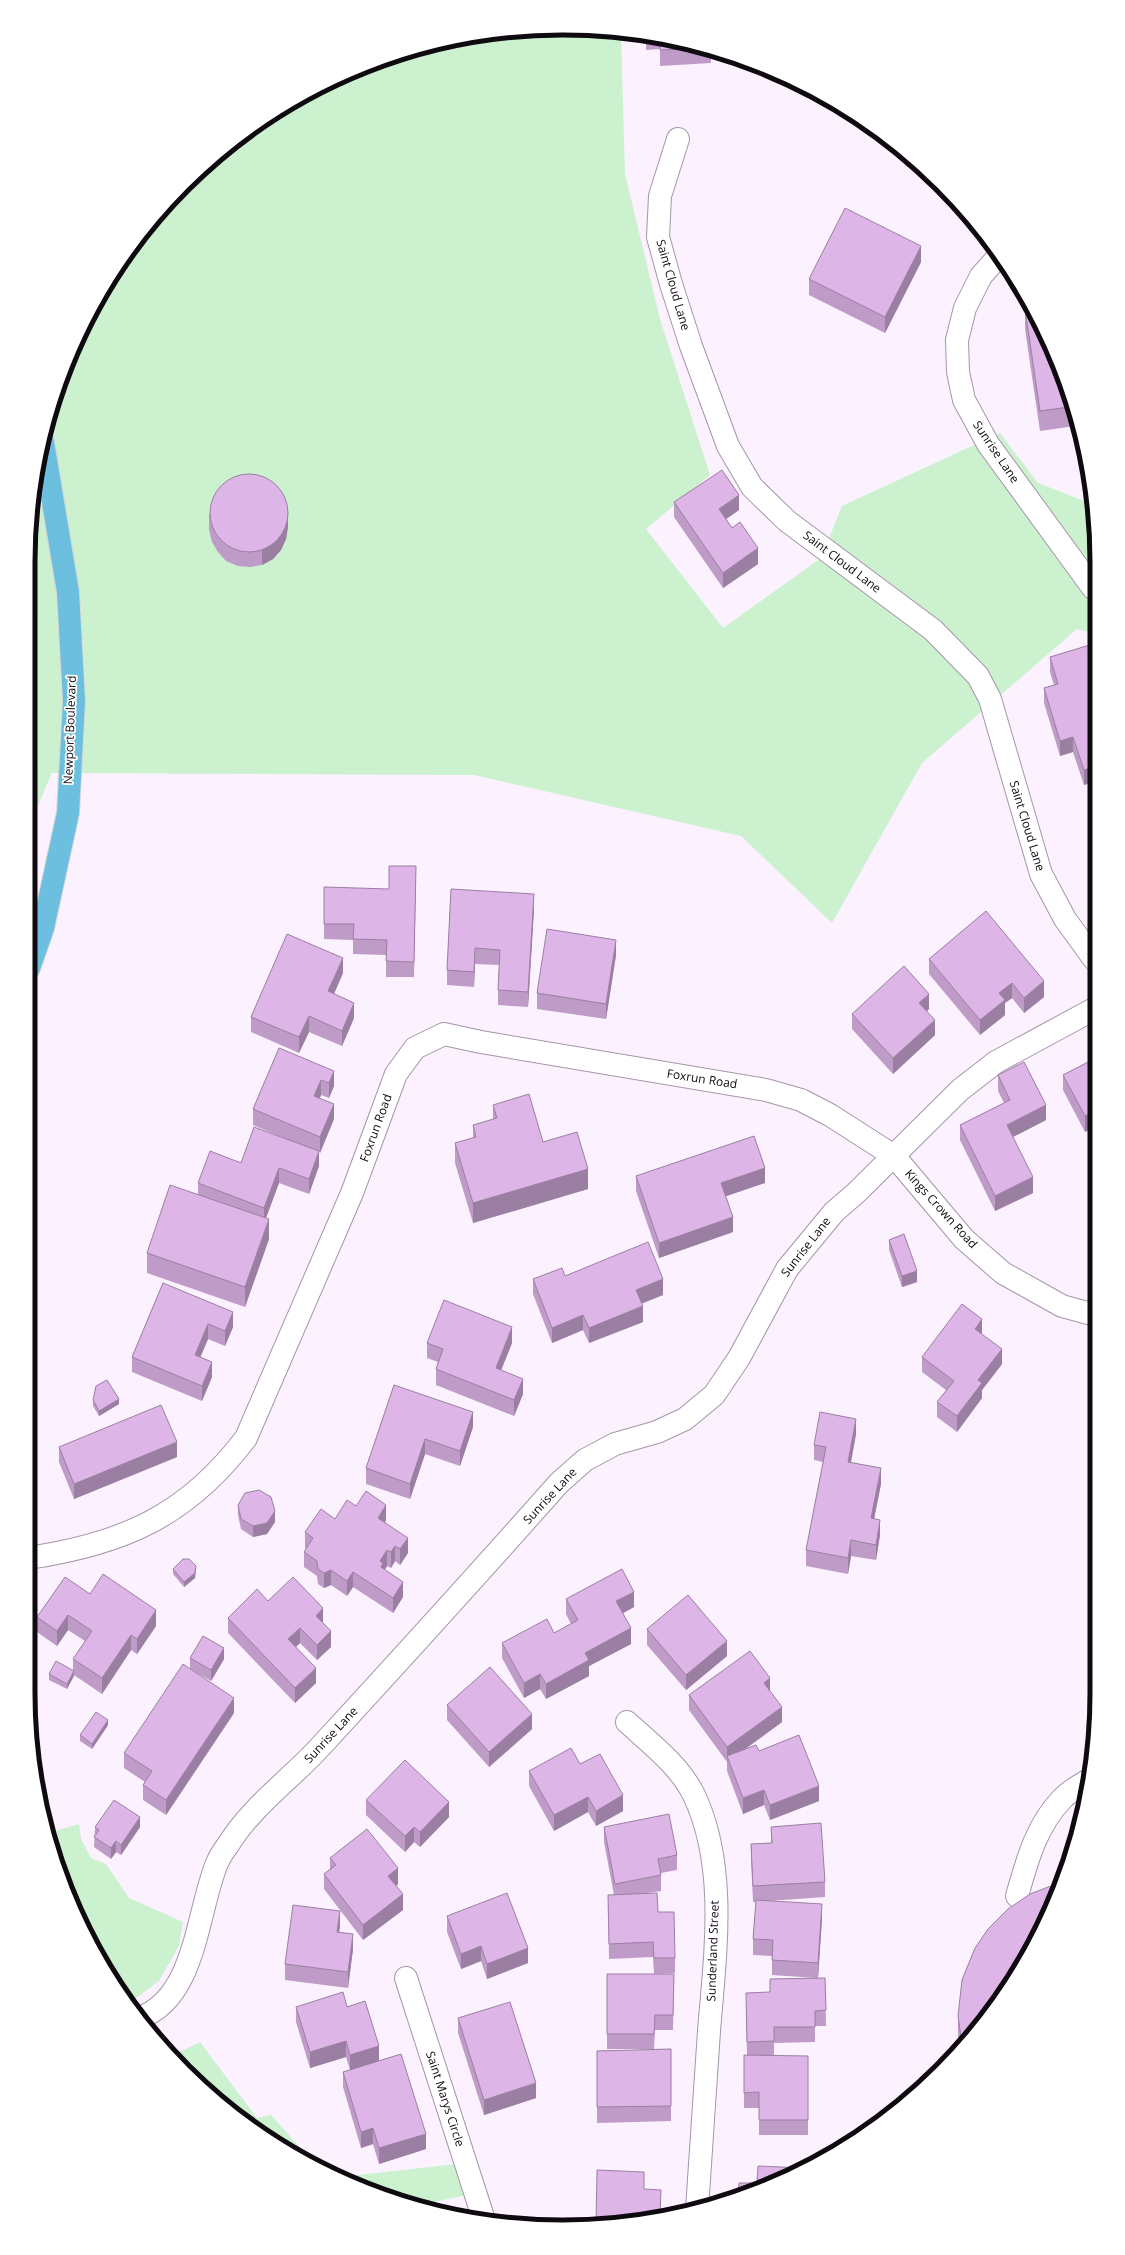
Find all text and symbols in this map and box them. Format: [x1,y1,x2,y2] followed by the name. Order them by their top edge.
[652,237,695,332] street label: Saint Cloud Lane
[969,417,1024,486] street label: Sunrise Lane
[800,527,885,597] street label: Saint Cloud Lane
[59,675,80,785] street label: Newport Boulevard
[1006,779,1049,873] street label: Saint Cloud Lane
[666,1065,739,1092] street label: Foxrun Road
[355,1092,396,1164] street label: Foxrun Road
[901,1165,982,1252] street label: Kings Crown Road
[777,1213,835,1280] street label: Sunrise Lane
[519,1463,581,1528] street label: Sunrise Lane
[300,1702,362,1767] street label: Sunrise Lane
[702,1900,723,2002] street label: Sunderland Street
[422,2049,469,2149] street label: Saint Marys Circle

